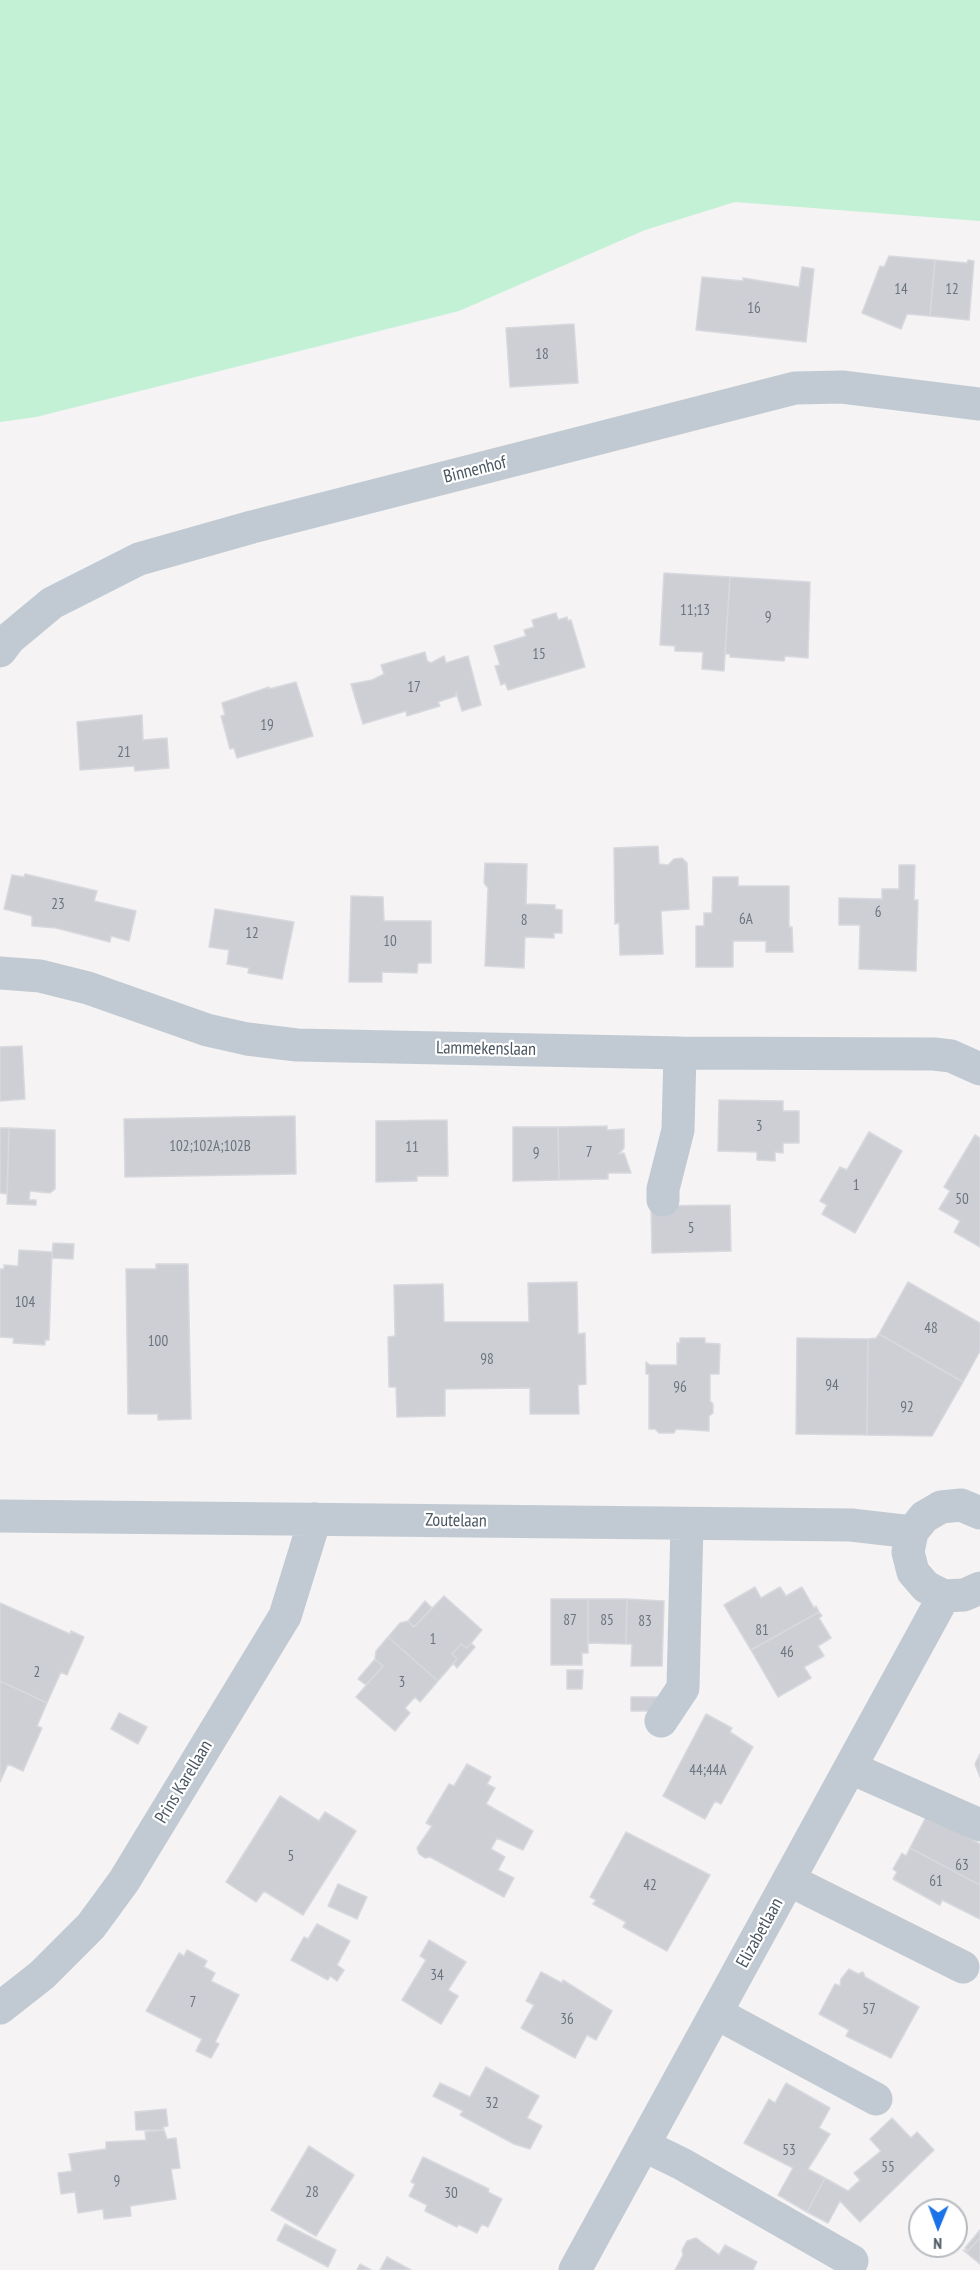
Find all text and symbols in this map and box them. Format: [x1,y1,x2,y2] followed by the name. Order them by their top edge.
[894,281,908,299] house number: 14
[945,281,959,299] house number: 12
[747,300,761,318] house number: 16
[535,346,549,364] house number: 18
[441,452,509,488] street label: Binnenhof
[680,602,710,620] house number: 11;13
[765,609,771,627] house number: 9
[532,646,546,664] house number: 15
[407,679,421,697] house number: 17
[260,717,274,735] house number: 19
[117,744,131,762] house number: 21
[51,896,65,914] house number: 23
[875,904,881,922] house number: 6
[739,911,753,929] house number: 6A
[521,912,527,930] house number: 8
[245,925,259,943] house number: 12
[383,933,397,951] house number: 10
[436,1037,536,1061] street label: Lammekenslaan
[756,1118,762,1136] house number: 3
[169,1138,251,1156] house number: 102;102A;102B
[405,1139,419,1157] house number: 11
[586,1144,592,1162] house number: 7
[533,1145,539,1163] house number: 9
[853,1177,859,1195] house number: 1
[955,1191,969,1209] house number: 50
[688,1220,694,1238] house number: 5
[15,1294,35,1312] house number: 104
[924,1320,938,1338] house number: 48
[148,1333,168,1351] house number: 100
[480,1351,494,1369] house number: 98
[825,1377,839,1395] house number: 94
[673,1379,687,1397] house number: 96
[900,1399,914,1417] house number: 92
[425,1510,487,1532] street label: Zoutelaan
[563,1612,577,1630] house number: 87
[600,1612,614,1630] house number: 85
[638,1613,652,1631] house number: 83
[755,1622,769,1640] house number: 81
[430,1631,436,1649] house number: 1
[780,1644,794,1662] house number: 46
[34,1664,40,1682] house number: 2
[399,1674,405,1692] house number: 3
[151,1737,217,1827] street label: Prins Karellaan
[689,1762,727,1780] house number: 44;44A
[288,1848,294,1866] house number: 5
[955,1857,969,1875] house number: 63
[929,1873,943,1891] house number: 61
[643,1877,657,1895] house number: 42
[732,1894,788,1972] street label: Elizabetlaan
[430,1967,444,1985] house number: 34
[190,1994,196,2012] house number: 7
[862,2001,876,2019] house number: 57
[560,2011,574,2029] house number: 36
[485,2095,499,2113] house number: 32
[782,2142,796,2160] house number: 53
[881,2159,895,2177] house number: 55
[114,2173,120,2191] house number: 9
[305,2184,319,2202] house number: 28
[444,2185,458,2203] house number: 30
[908,2198,968,2258] north arrow
[933,2234,942,2254] text: N

